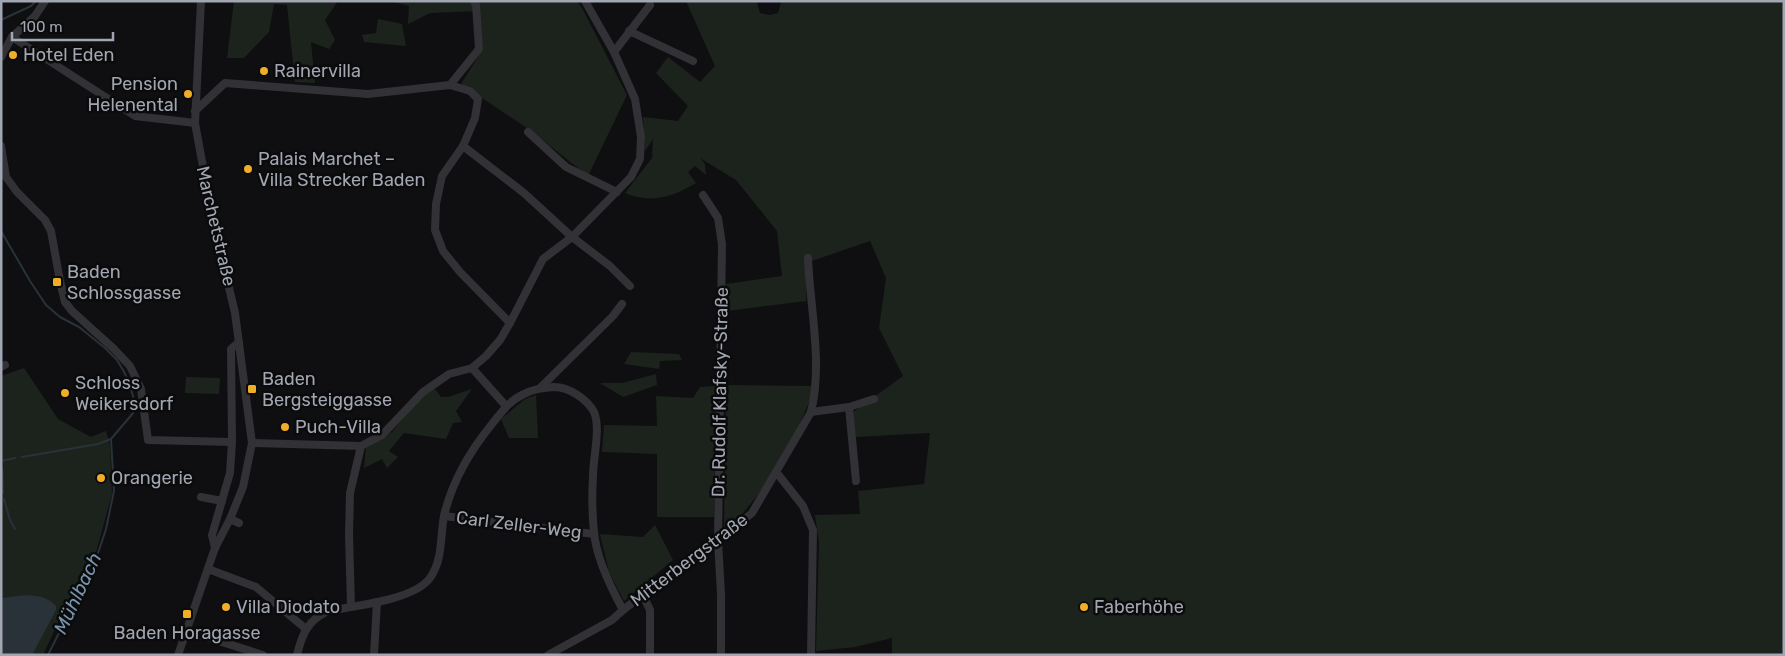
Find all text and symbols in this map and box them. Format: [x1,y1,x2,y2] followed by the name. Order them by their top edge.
[12,10,114,42] scale bar
[20,18,62,36] text: 100 m
[23,44,115,66] place label: Hotel Eden
[7,49,19,61] marker: Hotel Eden
[274,60,361,82] place label: Rainervilla
[258,65,270,77] marker: Rainervilla
[88,73,178,116] place label: Pension Helenental
[182,88,194,100] marker: Pension Helenental
[258,148,426,191] place label: Palais Marchet – Villa Strecker Baden
[242,163,254,175] marker: Palais Marchet – Villa Strecker Baden
[192,164,240,288] street label: Marchetstraße
[67,261,181,304] place label: Baden Schlossgasse
[51,276,63,288] marker: Baden Schlossgasse
[707,287,733,497] street label: Dr. Rudolf Klafsky-Straße
[262,368,392,411] place label: Baden Bergsteiggasse
[75,372,173,415] place label: Schloss Weikersdorf
[246,383,258,395] marker: Baden Bergsteiggasse
[59,387,71,399] marker: Schloss Weikersdorf
[295,416,381,438] place label: Puch-Villa
[279,421,291,433] marker: Puch-Villa
[111,467,193,489] place label: Orangerie
[95,472,107,484] marker: Orangerie
[455,506,583,544] street label: Carl Zeller-Weg
[626,509,752,611] street label: Mitterbergstraße
[49,549,106,638] water label: Mühlbach
[236,596,340,618] place label: Villa Diodato
[1094,596,1184,618] place label: Faberhöhe
[220,601,232,613] marker: Villa Diodato
[1078,601,1090,613] marker: Faberhöhe
[181,608,193,620] marker: Baden Horagasse
[113,622,261,644] place label: Baden Horagasse

